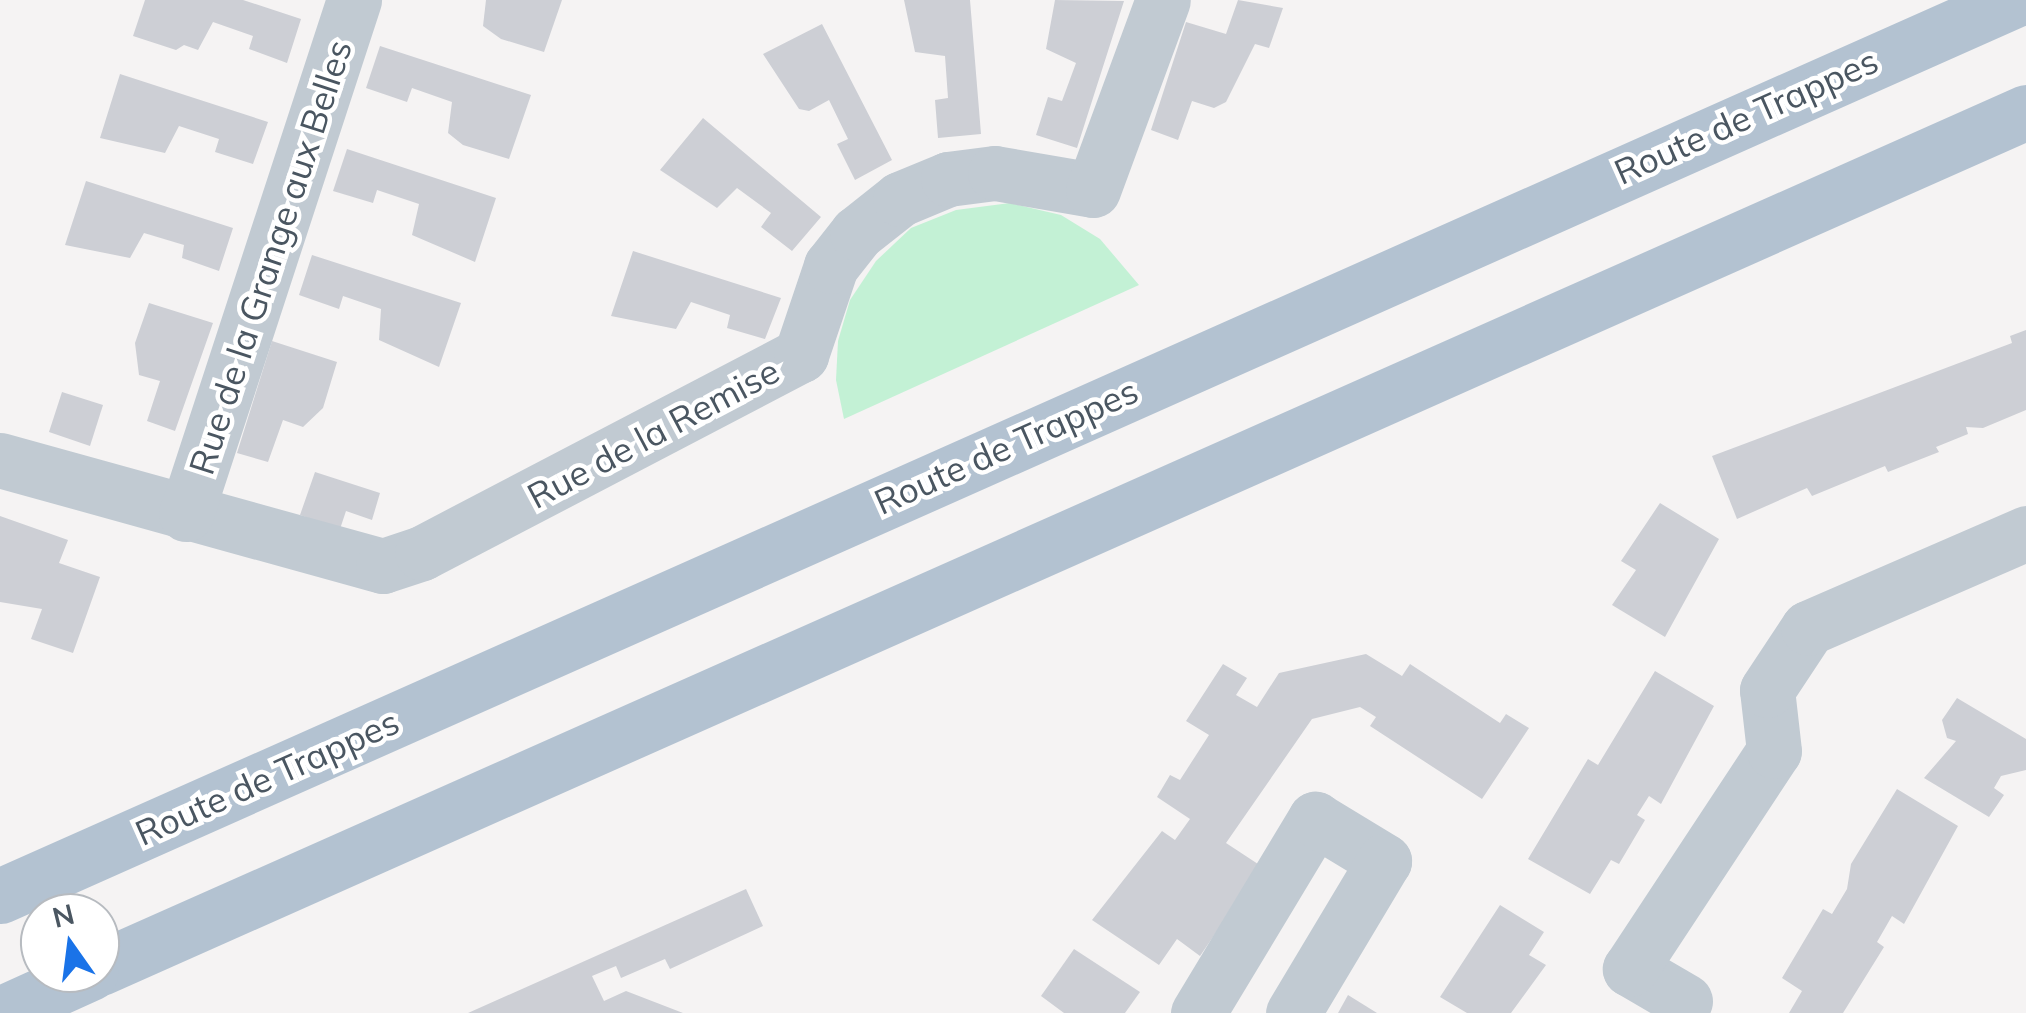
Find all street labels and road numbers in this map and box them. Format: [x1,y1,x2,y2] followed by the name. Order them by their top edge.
[180,35,360,479] street label: Rue de la Grange aux Belles
[1608,39,1884,193] street label: Route de Trappes
[520,349,786,517] street label: Rue de la Remise
[868,369,1144,523] street label: Route de Trappes
[129,700,405,854] street label: Route de Trappes

